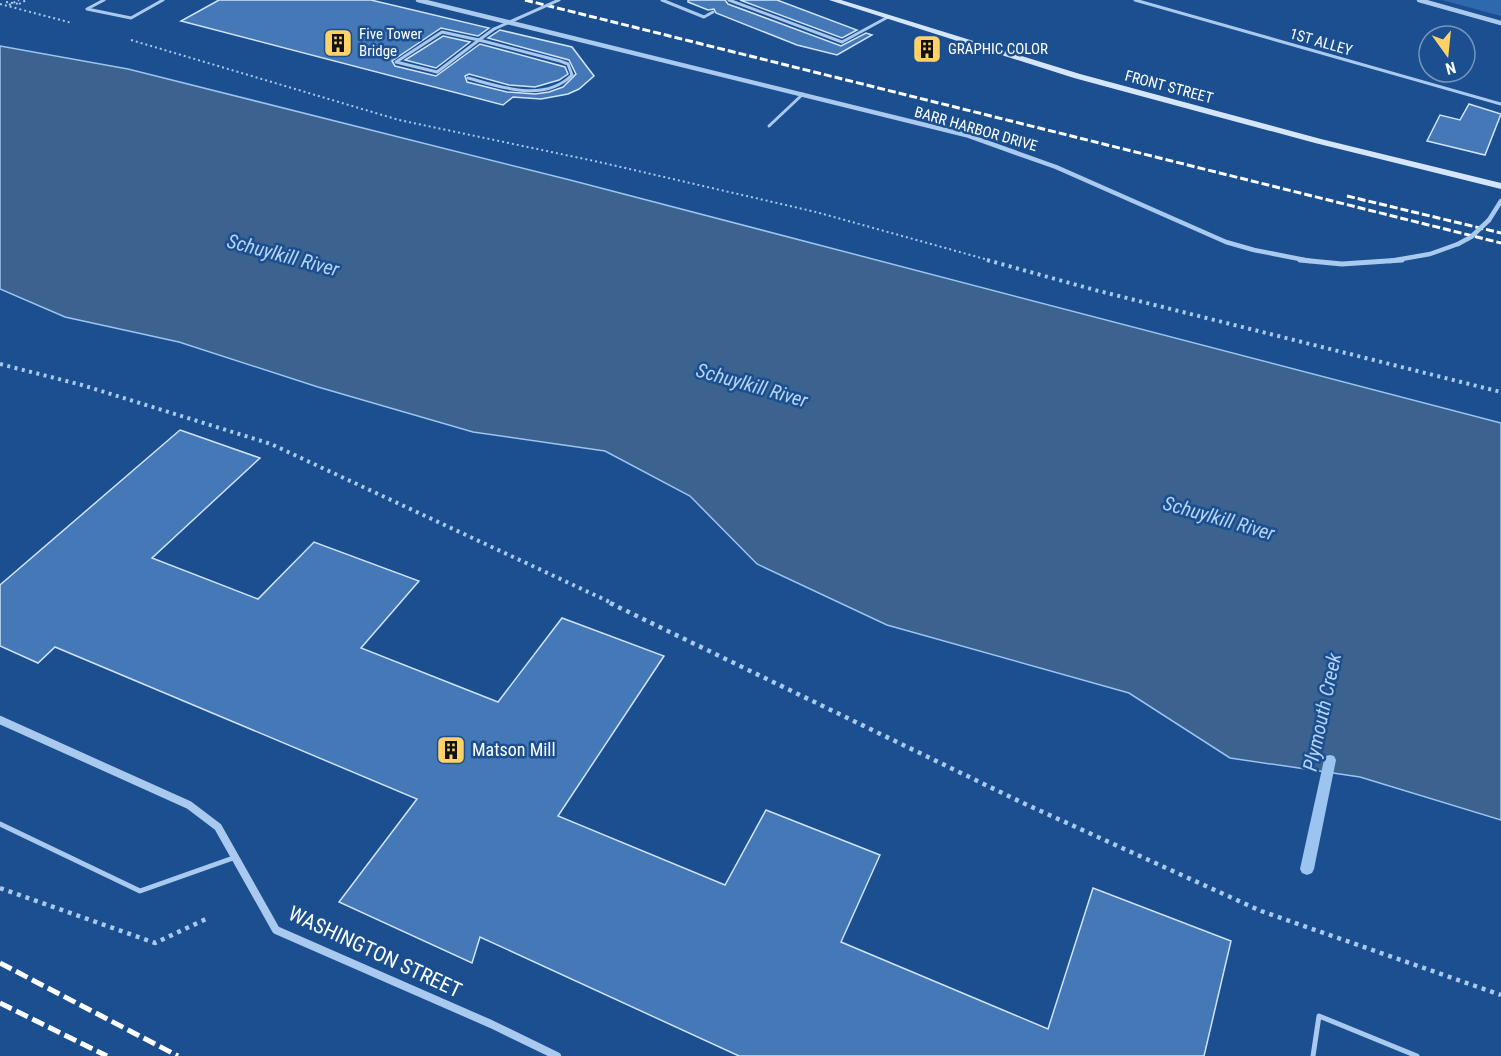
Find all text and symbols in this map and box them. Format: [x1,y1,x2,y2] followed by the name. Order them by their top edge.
[1288,24,1355,60] street label: 1ST ALLEY
[1417,24,1477,84] north arrow
[359,25,423,60] place label: Five Tower Bridge
[322,27,354,59] building icon: Five Tower Bridge
[911,33,943,65] building icon: GRAPHIC COLOR
[948,40,1048,58] place label: GRAPHIC COLOR
[1444,58,1458,78] text: N
[1123,67,1215,107] street label: FRONT STREET
[912,103,1040,155] street label: BARR HARBOR DRIVE
[224,229,343,282] water label: Schuylkill River
[693,358,812,413] water label: Schuylkill River
[1160,491,1279,546] water label: Schuylkill River
[1298,649,1347,773] water label: Plymouth Creek
[435,734,467,766] building icon: Matson Mill
[472,739,556,760] place label: Matson Mill
[285,901,465,1003] street label: WASHINGTON STREET

